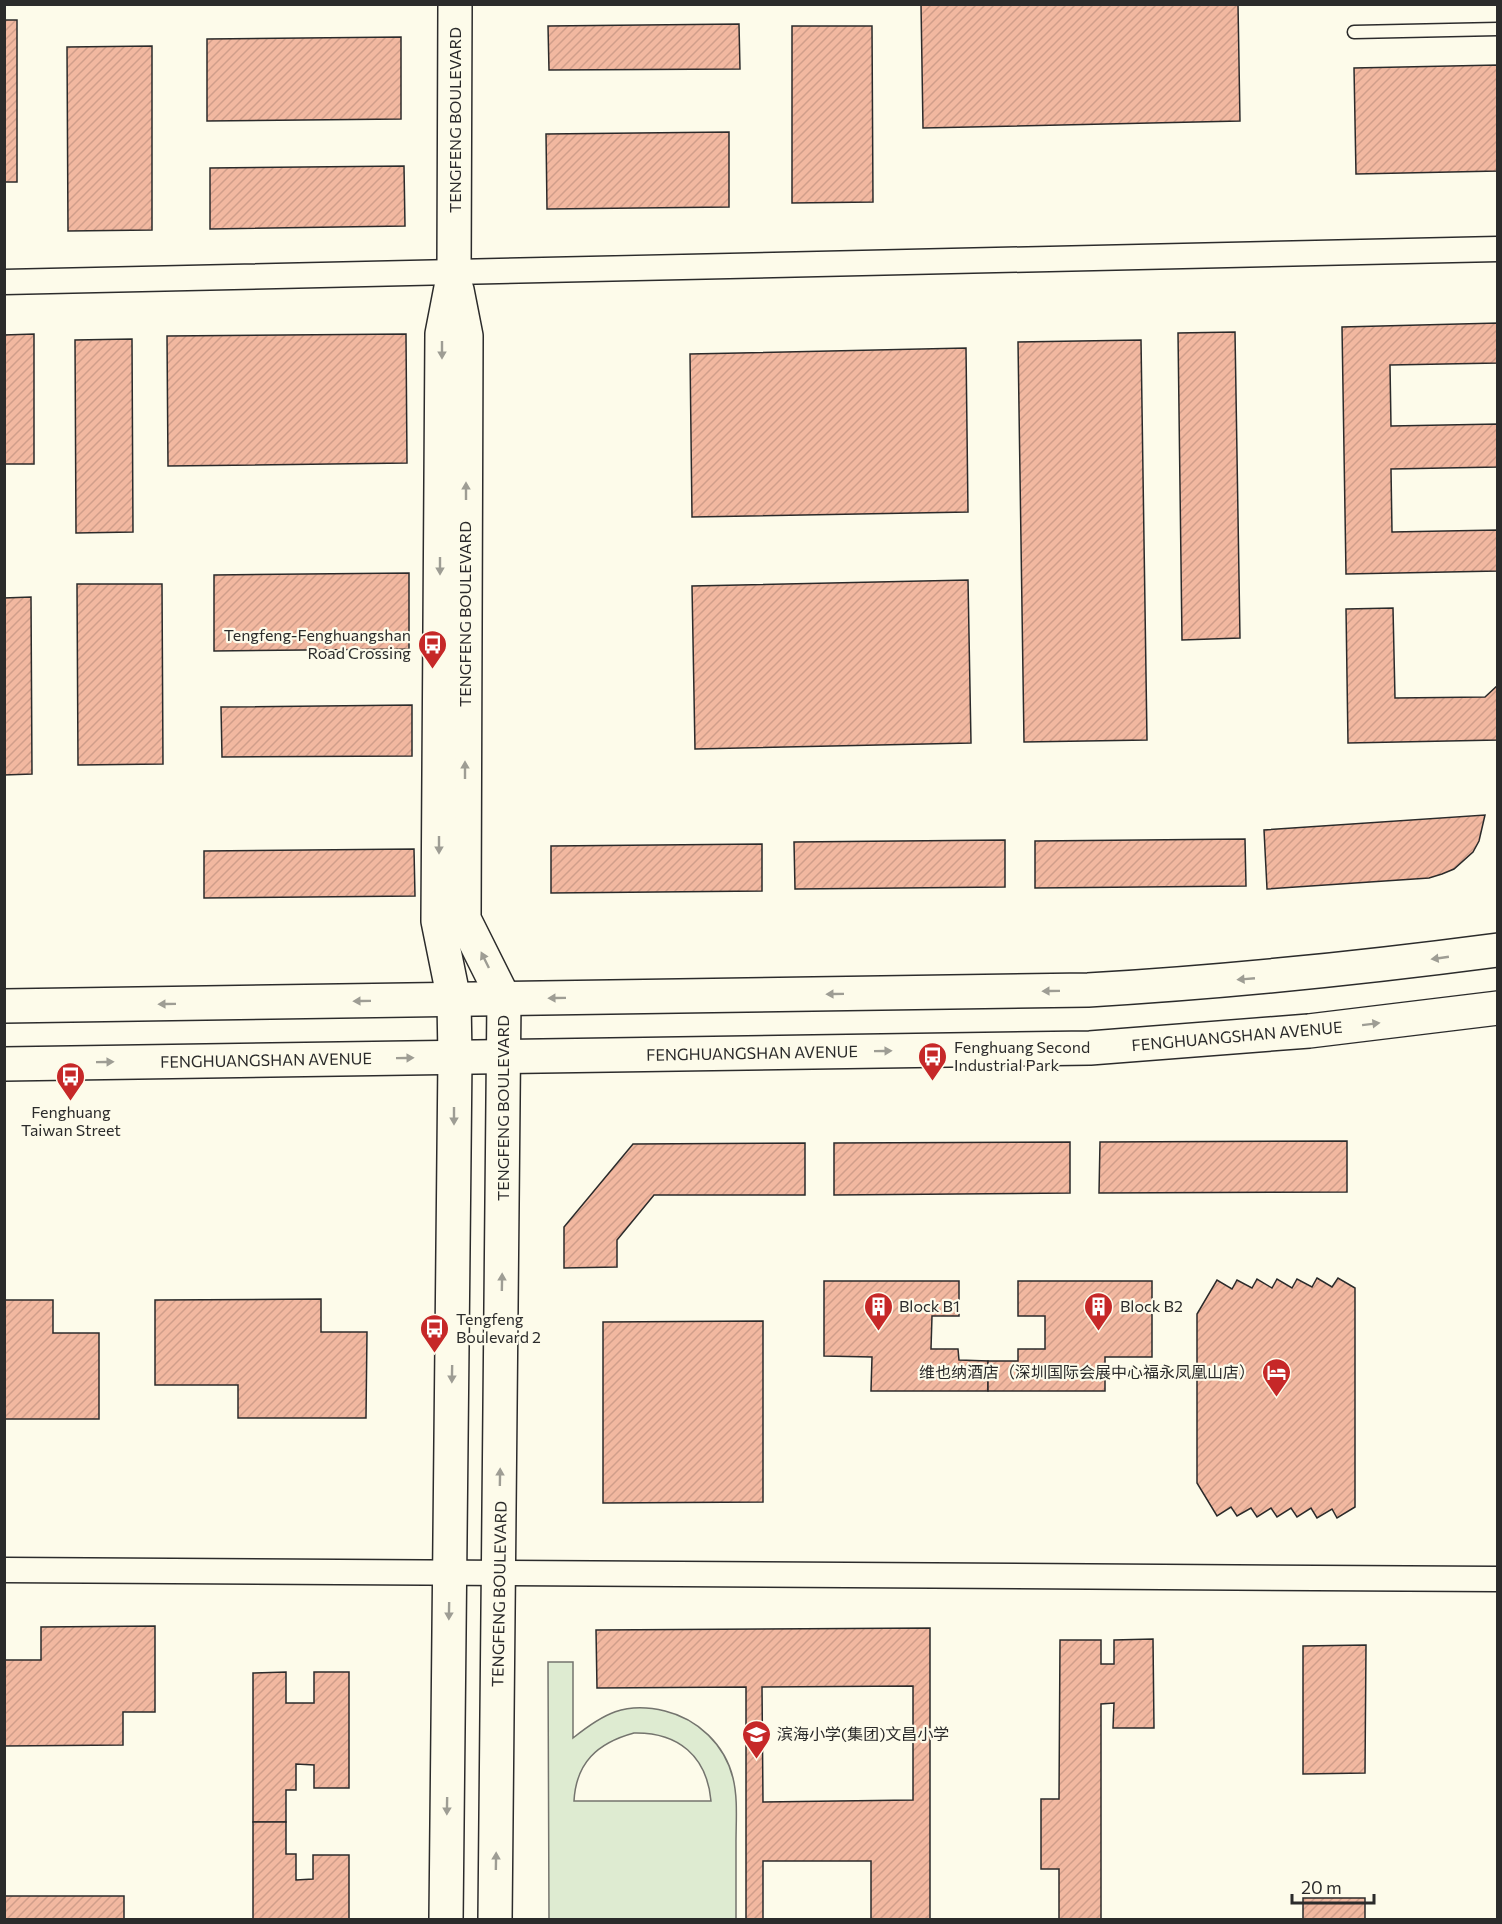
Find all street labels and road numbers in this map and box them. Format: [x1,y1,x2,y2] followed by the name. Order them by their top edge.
[445,27,464,213] street label: TENGFENG BOULEVARD
[455,521,474,707] street label: TENGFENG BOULEVARD
[493,1015,512,1201] street label: TENGFENG BOULEVARD
[1131,1017,1343,1054] street label: FENGHUANGSHAN AVENUE
[646,1041,858,1064] street label: FENGHUANGSHAN AVENUE
[160,1048,372,1071] street label: FENGHUANGSHAN AVENUE
[487,1501,510,1687] street label: TENGFENG BOULEVARD

